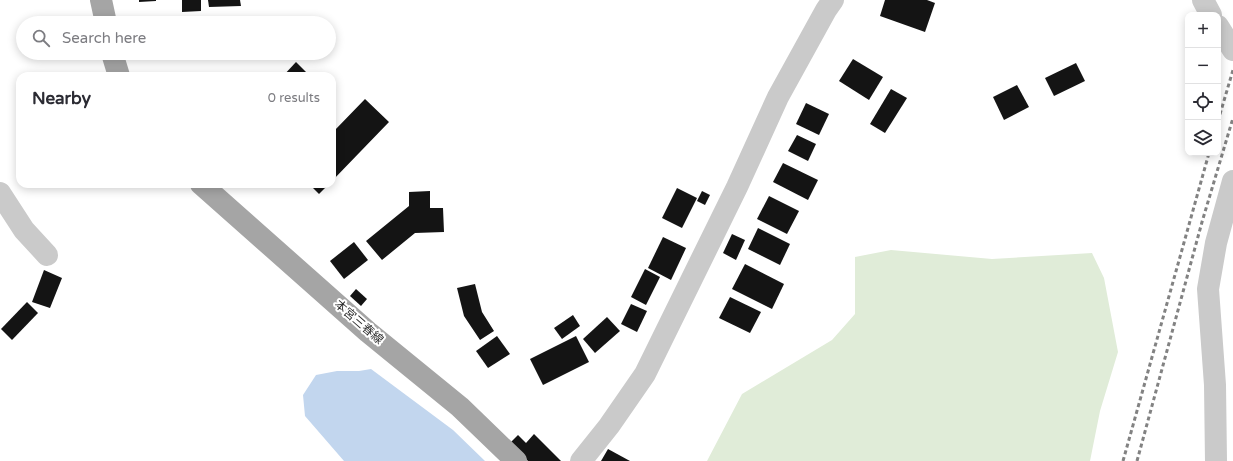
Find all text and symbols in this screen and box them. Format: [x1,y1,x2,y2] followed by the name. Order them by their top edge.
[1185,12,1221,156] map controls
[1185,12,1221,48] button: +
[16,16,336,60] search box
[30,27,52,49] icon: search
[62,29,146,47] text: Search here
[1185,48,1221,84] button: −
[1185,84,1221,120] button: locate
[32,88,91,109] text: Nearby
[268,90,320,106] text: 0 results
[1185,120,1221,156] button: layers
[332,297,386,347] street label: 本宮三春線

